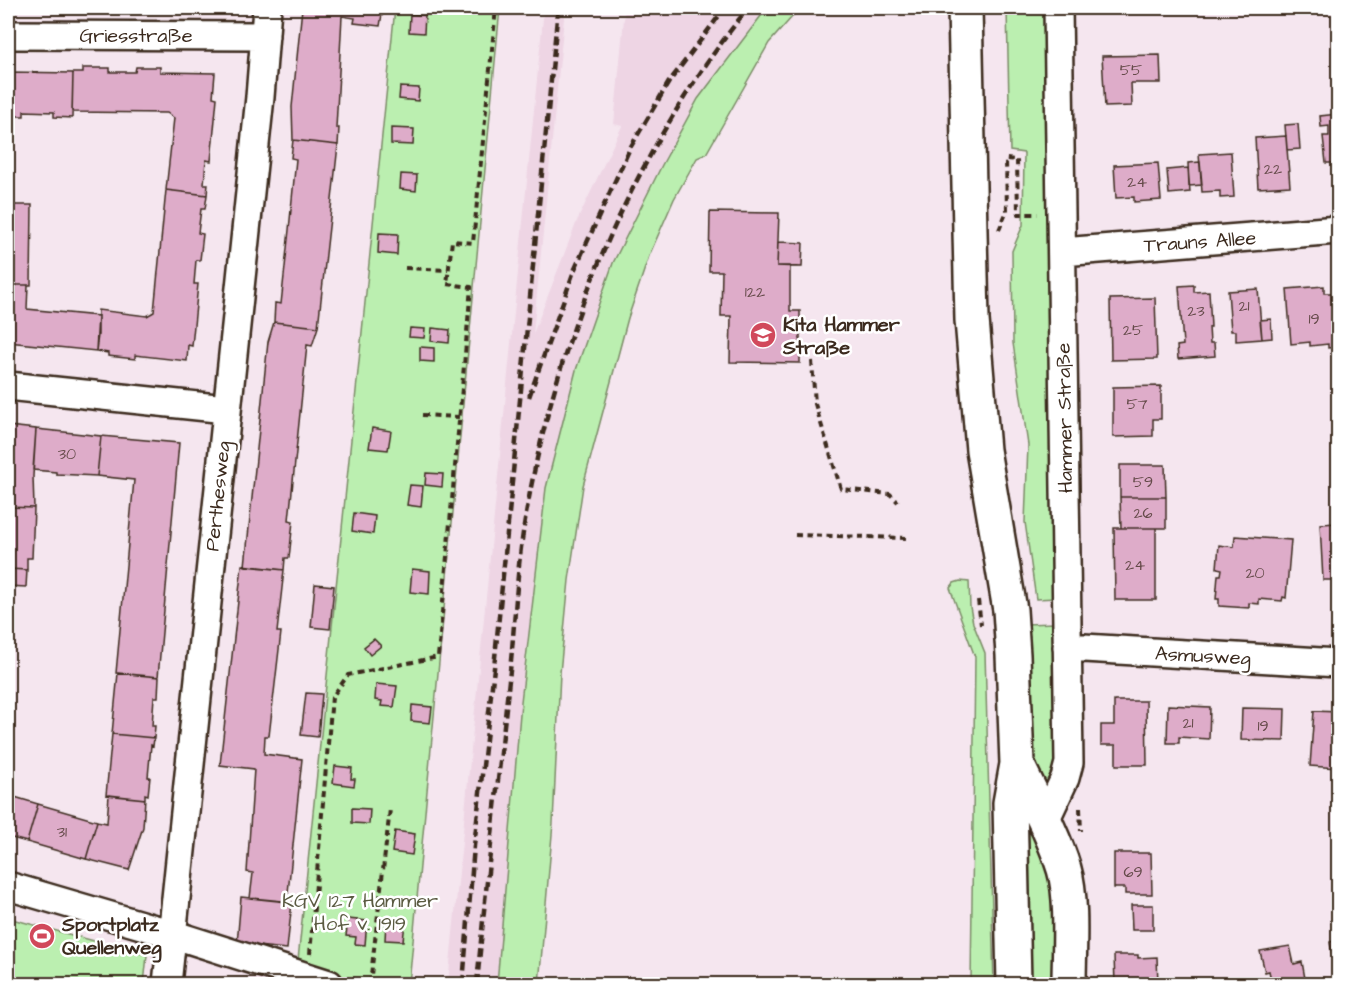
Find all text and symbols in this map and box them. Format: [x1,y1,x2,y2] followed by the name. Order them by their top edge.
[79,22,193,50] street label: Griesstraße
[1120,59,1143,81] house number: 55
[1264,158,1282,180] house number: 22
[1127,171,1147,193] house number: 24
[1143,224,1257,260] street label: Trauns Allee
[745,281,765,303] house number: 122
[1238,295,1250,317] house number: 21
[1187,300,1205,322] house number: 23
[1308,308,1320,330] house number: 19
[782,311,901,362] place label: Kita Hammer Straße
[1123,319,1144,341] house number: 25
[748,320,778,350] school or university icon: Kita Hammer Straße
[1050,342,1080,493] street label: Hammer Straße
[1126,393,1148,415] house number: 57
[198,440,239,553] street label: Perthesweg
[58,443,76,465] house number: 30
[1133,471,1153,493] house number: 59
[1133,502,1153,524] house number: 26
[1125,554,1145,576] house number: 24
[1245,562,1265,584] house number: 20
[1154,640,1252,673] street label: Asmusweg
[1182,712,1194,734] house number: 21
[1257,715,1269,737] house number: 19
[57,821,67,843] house number: 31
[1123,861,1143,883] house number: 69
[282,887,438,938] park label: KGV 127 Hammer Hof v. 1919
[61,911,162,963] place label: Sportplatz Quellenweg
[27,921,57,951] sports icon: Sportplatz Quellenweg

